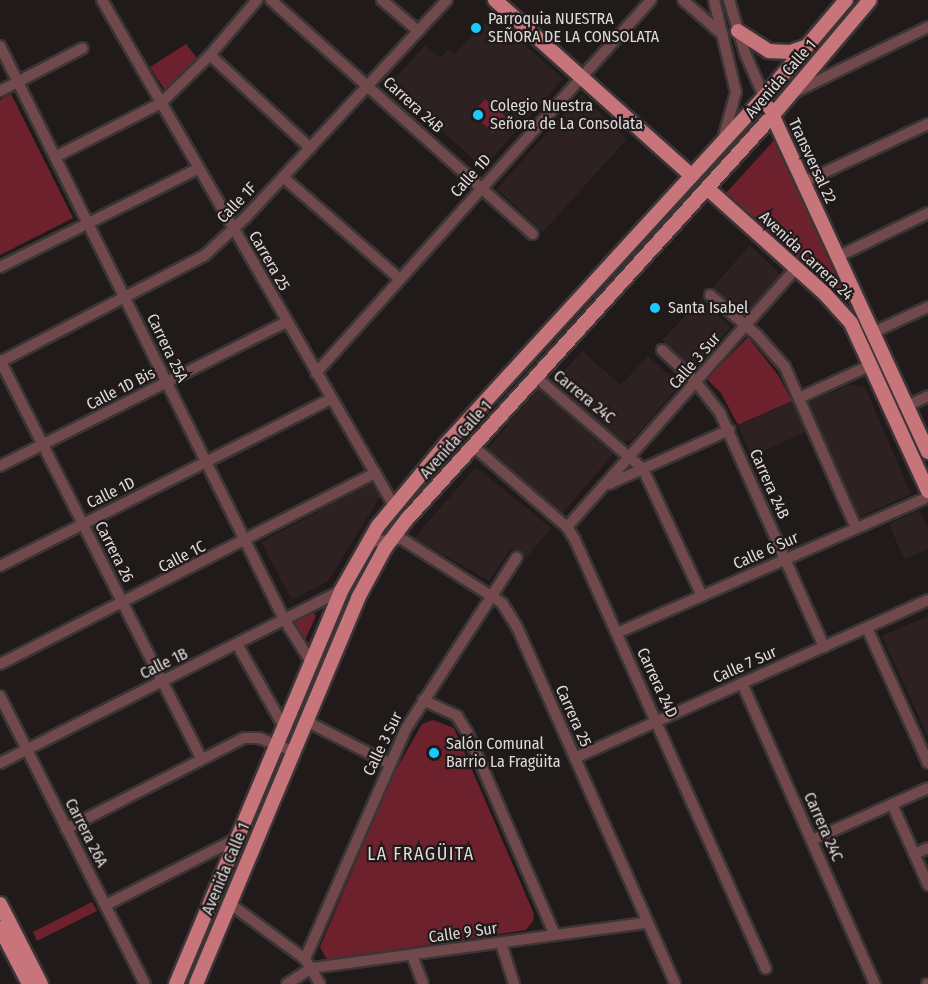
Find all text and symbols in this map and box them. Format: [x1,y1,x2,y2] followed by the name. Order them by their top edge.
[488,9,659,47] place label: Parroquia NUESTRA SEÑORA DE LA CONSOLATA
[469,21,483,35] marker: Parroquia NUESTRA SEÑORA DE LA CONSOLATA
[742,36,820,122] street label: Avenida Calle 1
[379,73,447,137] street label: Carrera 24B
[490,96,643,134] place label: Colegio Nuestra Señora de La Consolata
[471,108,485,122] marker: Colegio Nuestra Señora de La Consolata
[784,115,840,207] street label: Transversal 22
[447,151,495,201] street label: Calle 1D
[213,179,261,227] street label: Calle 1F
[755,208,857,304] street label: Avenida Carrera 24
[244,228,294,294] street label: Carrera 25
[668,298,748,318] place label: Santa Isabel
[646,299,664,317] marker: Santa Isabel
[142,311,192,385] street label: Carrera 25A
[665,329,725,393] street label: Calle 3 Sur
[83,364,159,414] street label: Calle 1D Bis
[549,366,619,428] street label: Carrera 24C
[416,397,496,483] street label: Avenida Calle 1
[745,446,793,522] street label: Carrera 24B
[84,473,138,513] street label: Calle 1D
[90,518,138,586] street label: Carrera 26
[730,528,802,574] street label: Calle 6 Sur
[155,537,209,577] street label: Calle 1C
[710,642,780,688] street label: Calle 7 Sur
[137,644,191,684] street label: Calle 1B
[632,645,682,721] street label: Carrera 24D
[551,682,595,750] street label: Carrera 25
[359,709,407,779] street label: Calle 3 Sur
[446,734,560,772] place label: Salón Comunal Barrio La Fragüita
[427,746,441,760] marker: Salón Comunal Barrio La Fragüita
[799,789,847,865] street label: Carrera 24C
[61,795,111,871] street label: Carrera 26A
[198,820,254,918] street label: Avenida Calle 1
[367,843,475,865] district label: LA FRAGÜITA
[427,919,499,947] street label: Calle 9 Sur

